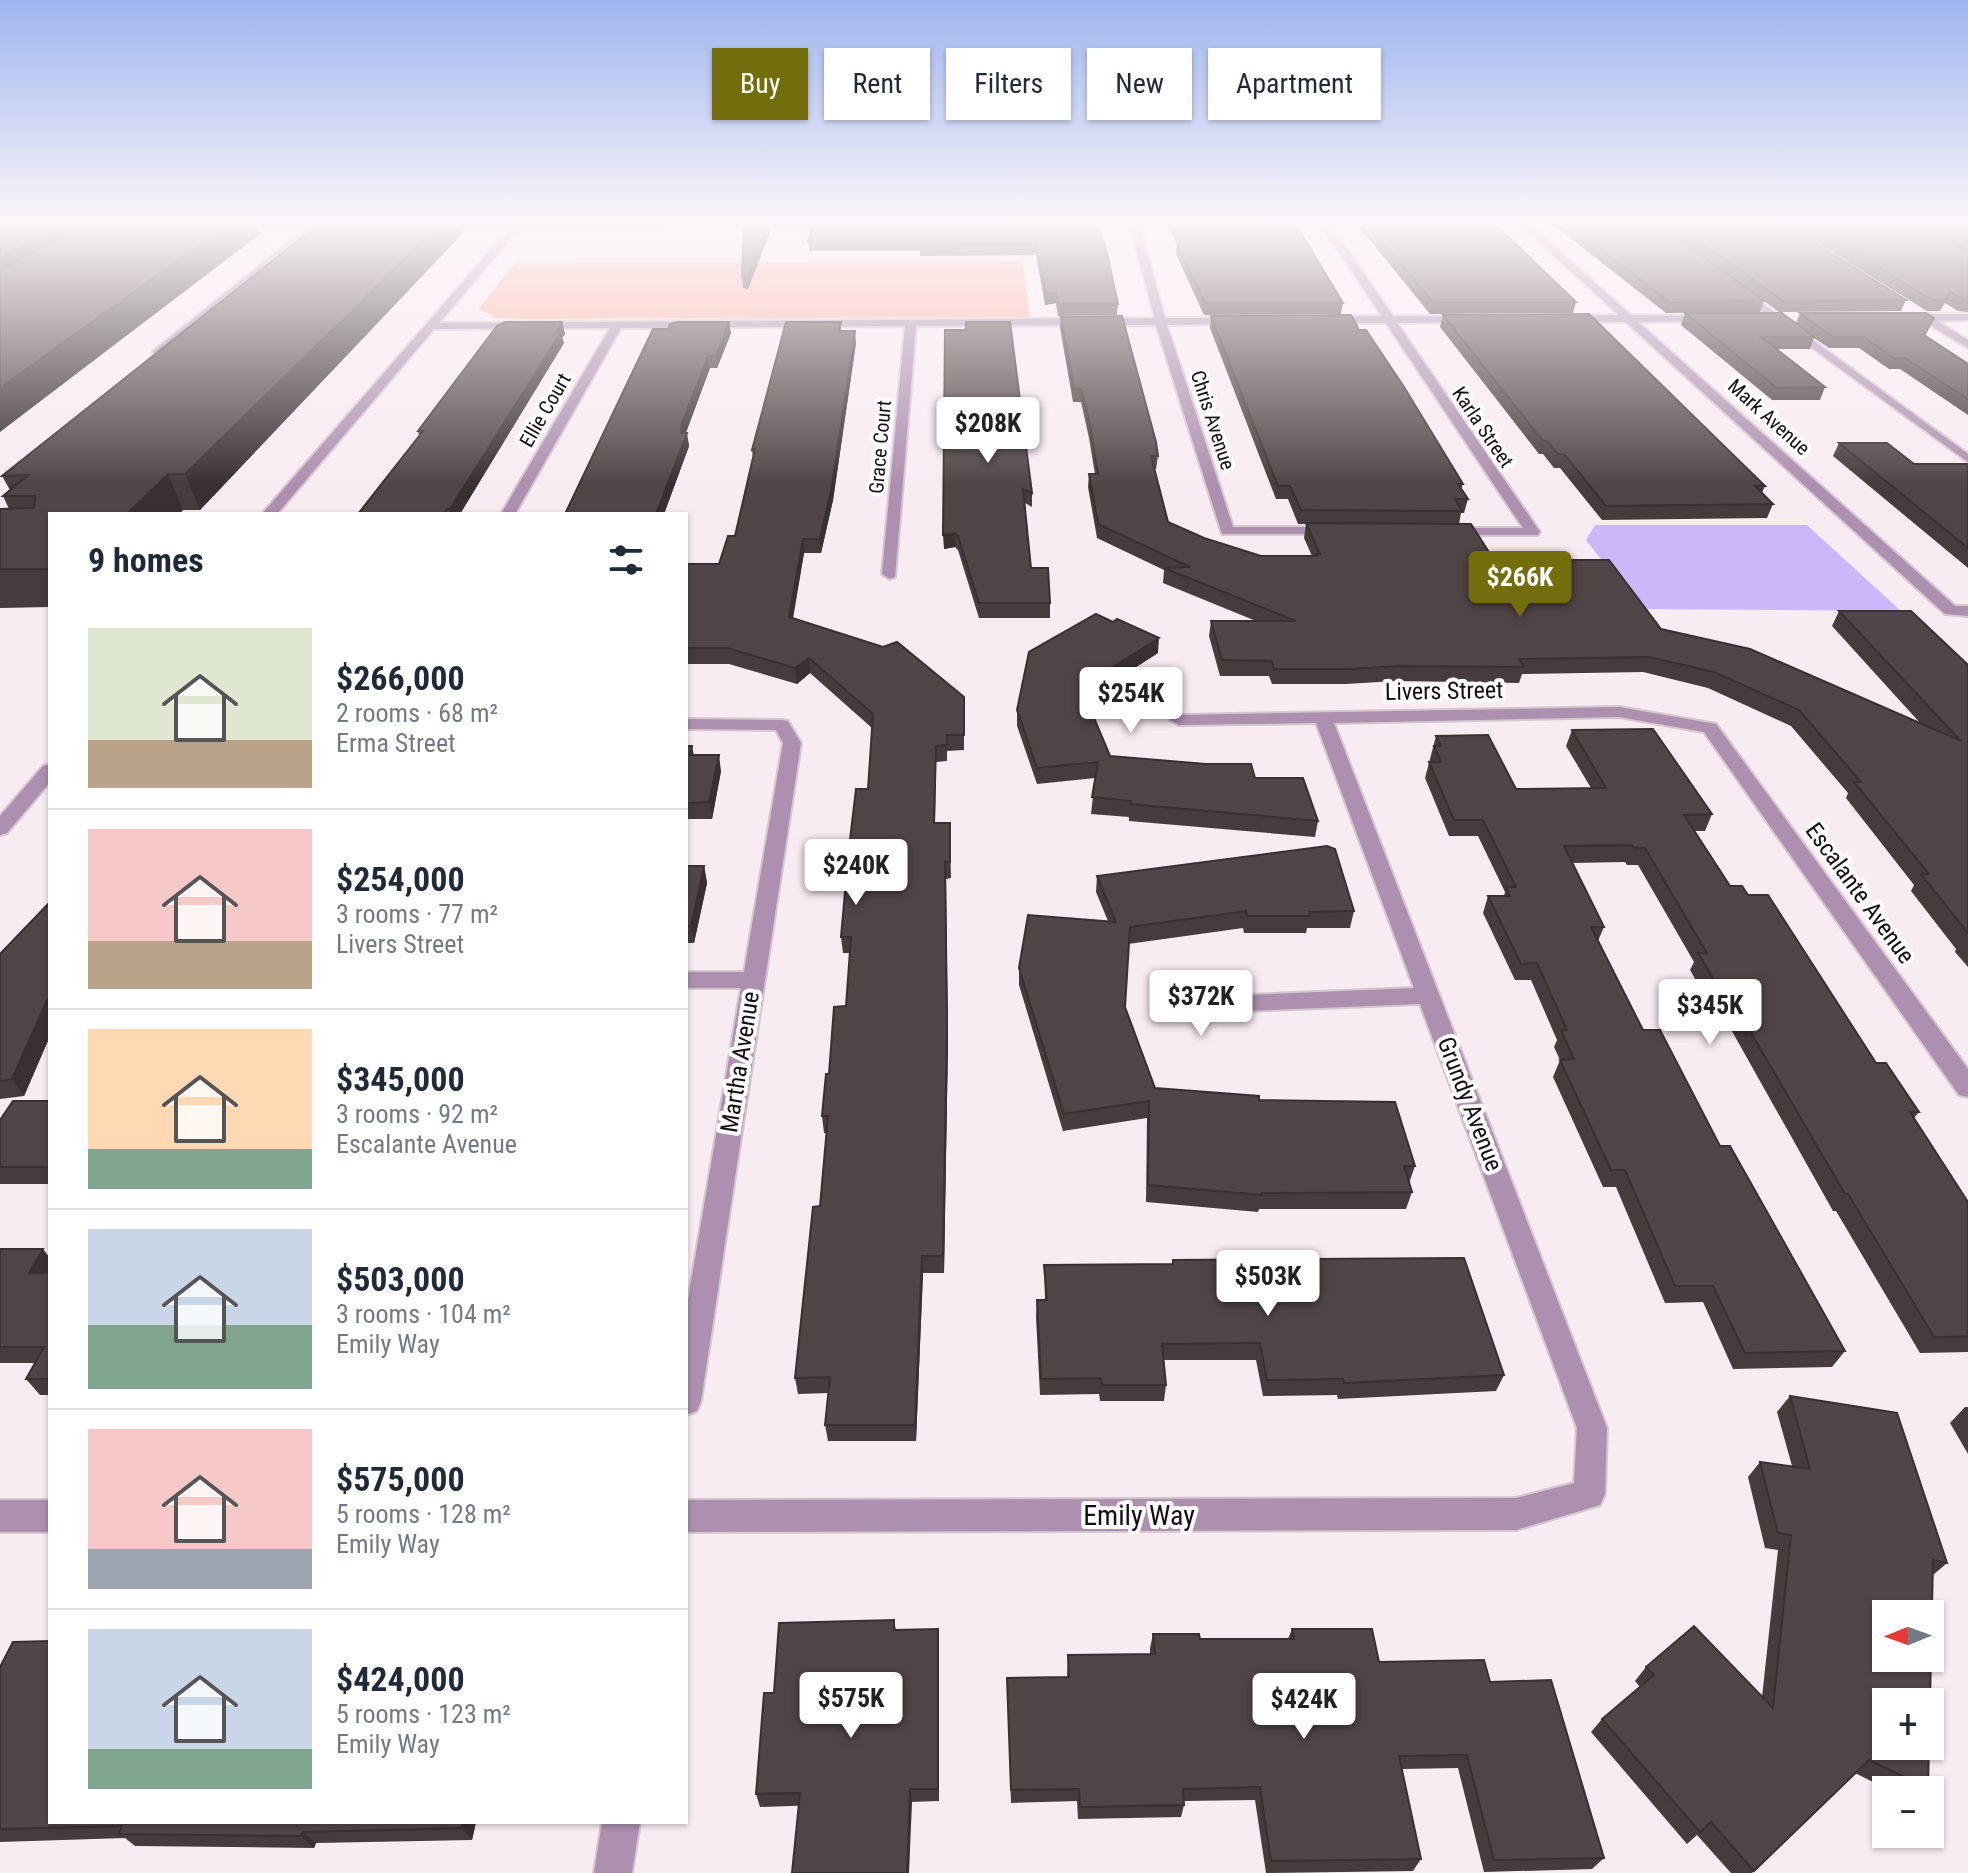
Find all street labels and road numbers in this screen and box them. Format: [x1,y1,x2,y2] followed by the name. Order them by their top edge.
[1186,367,1240,473] street label: Chris Avenue
[514,369,576,451] street label: Ellie Court
[1723,374,1815,460] street label: Mark Avenue
[1447,382,1519,472] street label: Karla Street
[864,399,896,495] street label: Grace Court
[1385,676,1503,706] street label: Livers Street
[1800,817,1920,969] street label: Escalante Avenue
[715,990,765,1134] street label: Martha Avenue
[1432,1033,1508,1175] street label: Grundy Avenue
[1083,1499,1195,1532] street label: Emily Way

